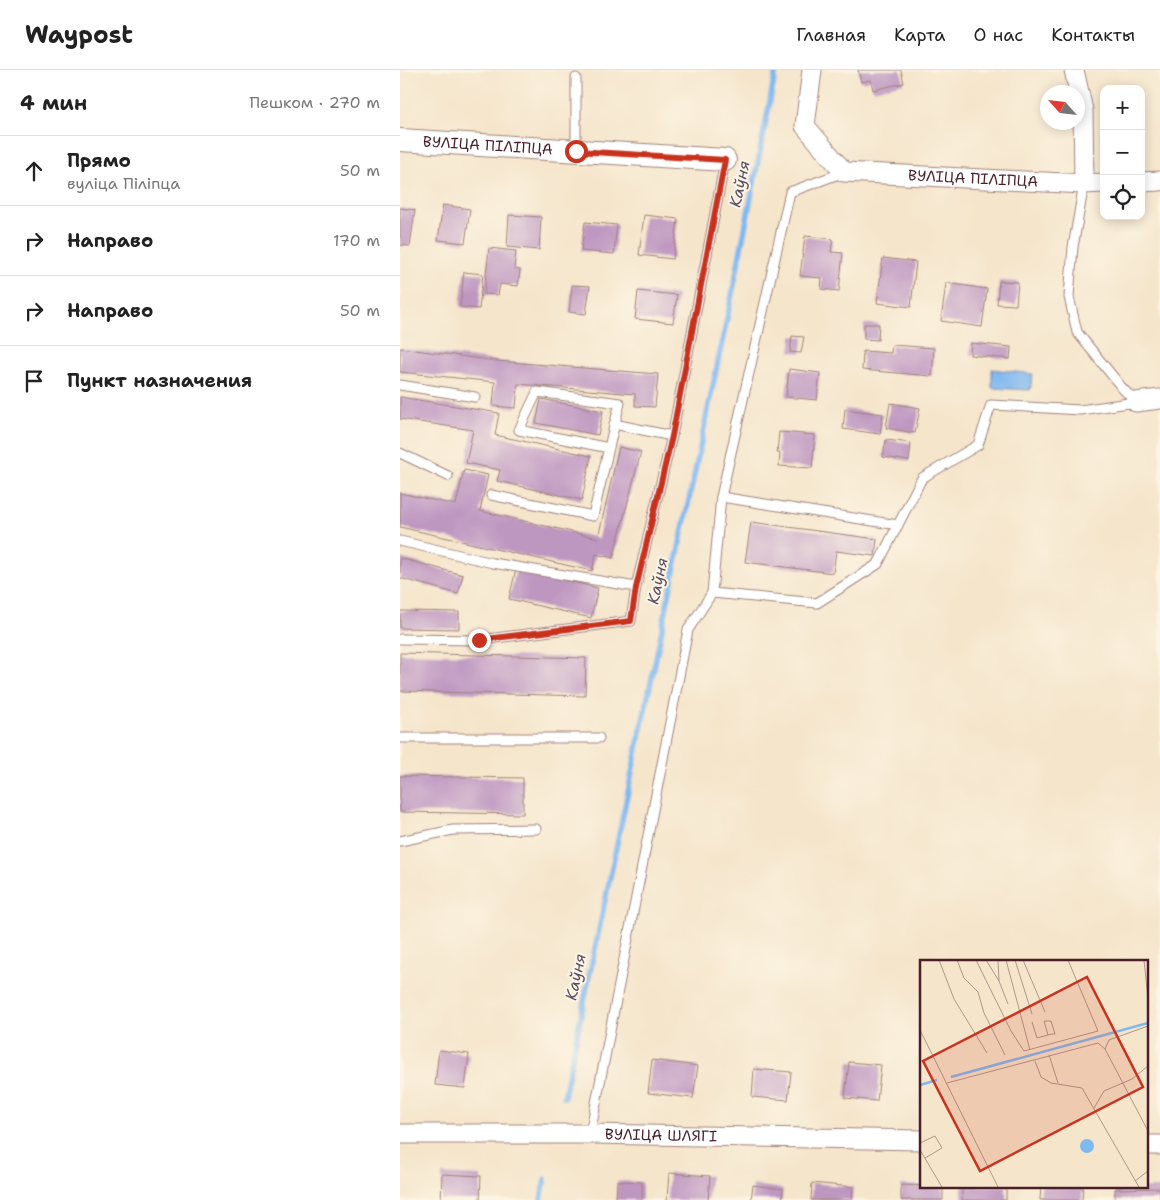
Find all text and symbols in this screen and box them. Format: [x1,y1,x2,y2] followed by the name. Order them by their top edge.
[25,19,133,51] text: Waypost
[796,23,866,47] text: Главная
[894,23,946,47] text: Карта
[974,23,1023,47] text: О нас
[1051,23,1135,47] text: Контакты
[1040,85,1085,130] north arrow
[1100,85,1145,220] map controls
[1100,85,1145,130] button: +
[20,89,87,117] text: 4 мин
[249,92,380,113] text: Пешком · 270 m
[1100,130,1145,175] button: −
[422,131,554,159] street label: ВУЛІЦА ПІЛІПЦА
[565,140,588,163] route start
[67,148,131,173] text: Прямо
[20,157,48,185] icon: ahead
[724,159,755,209] water label: Каўня
[340,160,380,181] text: 50 m
[908,165,1039,192] street label: ВУЛІЦА ПІЛІПЦА
[67,173,180,194] text: вуліца Піліпца
[1100,175,1145,220] button: locate
[20,227,48,255] icon: right
[67,228,153,253] text: Направо
[333,230,380,251] text: 170 m
[20,297,48,325] icon: right
[67,298,153,323] text: Направо
[340,300,380,321] text: 50 m
[20,367,48,395] icon: arrive
[67,368,252,393] text: Пункт назначения
[642,556,673,606] water label: Каўня
[468,629,491,652] route end
[560,952,591,1002] water label: Каўня
[920,960,1148,1188] inset map
[605,1124,717,1146] street label: ВУЛІЦА ШЛЯГІ

